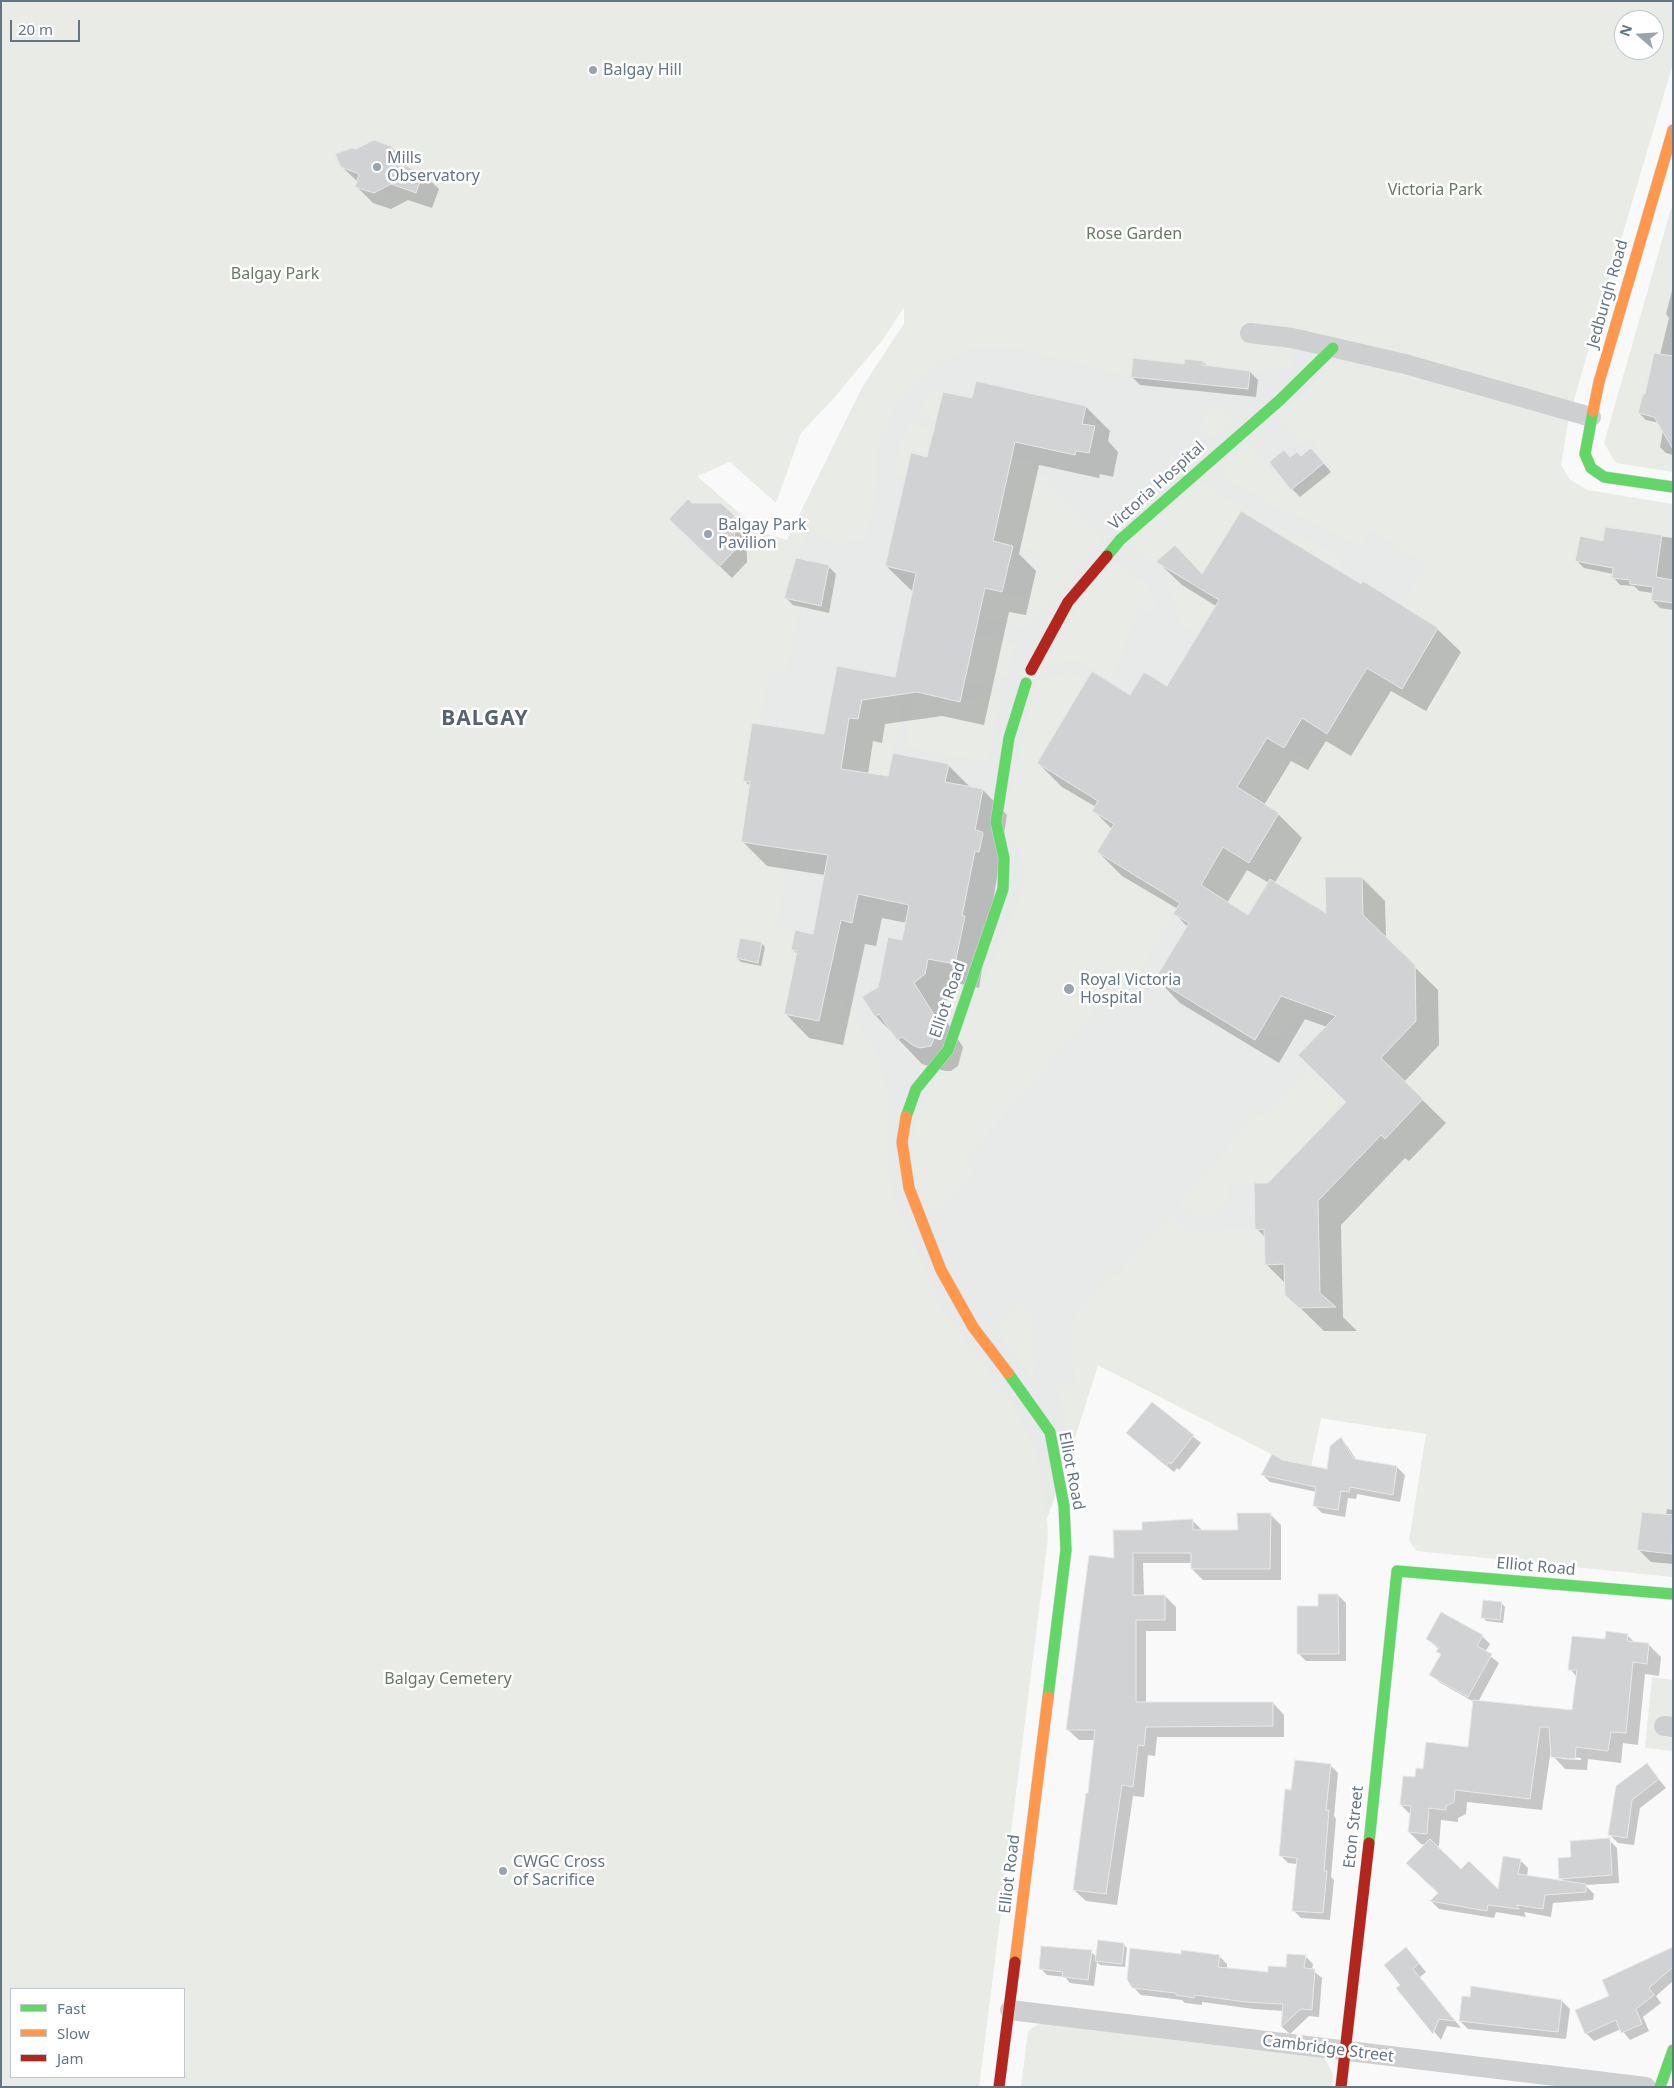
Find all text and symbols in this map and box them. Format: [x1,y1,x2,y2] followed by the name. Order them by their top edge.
[12,10,82,42] scale bar
[1614,10,1664,60] north arrow
[18,19,53,39] text: 20 m
[1614,22,1636,39] text: N
[603,60,682,80] place label: Balgay Hill
[587,64,599,76] marker: Balgay Hill
[387,148,480,186] place label: Mills Observatory
[371,161,383,173] marker: Mills Observatory
[1388,180,1482,200] park label: Victoria Park
[1086,224,1182,244] park label: Rose Garden
[1583,238,1633,350] street label: Jedburgh Road
[231,264,319,284] park label: Balgay Park
[1105,438,1209,534] street label: Victoria Hospital
[718,515,806,553] place label: Balgay Park Pavilion
[702,528,714,540] marker: Balgay Park Pavilion
[441,706,529,732] district label: BALGAY
[926,959,970,1041] street label: Elliot Road
[1080,970,1181,1008] place label: Royal Victoria Hospital
[1062,982,1076,996] marker: Royal Victoria Hospital
[1054,1430,1088,1512] street label: Elliot Road
[1496,1554,1576,1580] street label: Elliot Road
[384,1669,512,1689] park label: Balgay Cemetery
[1340,1785,1368,1869] street label: Eton Street
[996,1833,1024,1915] street label: Elliot Road
[513,1852,605,1890] place label: CWGC Cross of Sacrifice
[497,1865,509,1877] marker: CWGC Cross of Sacrifice
[10,1988,185,2078] legend
[57,1998,86,2018] text: Fast
[57,2023,90,2043] text: Slow
[1261,2031,1395,2067] street label: Cambridge Street
[57,2048,84,2068] text: Jam

